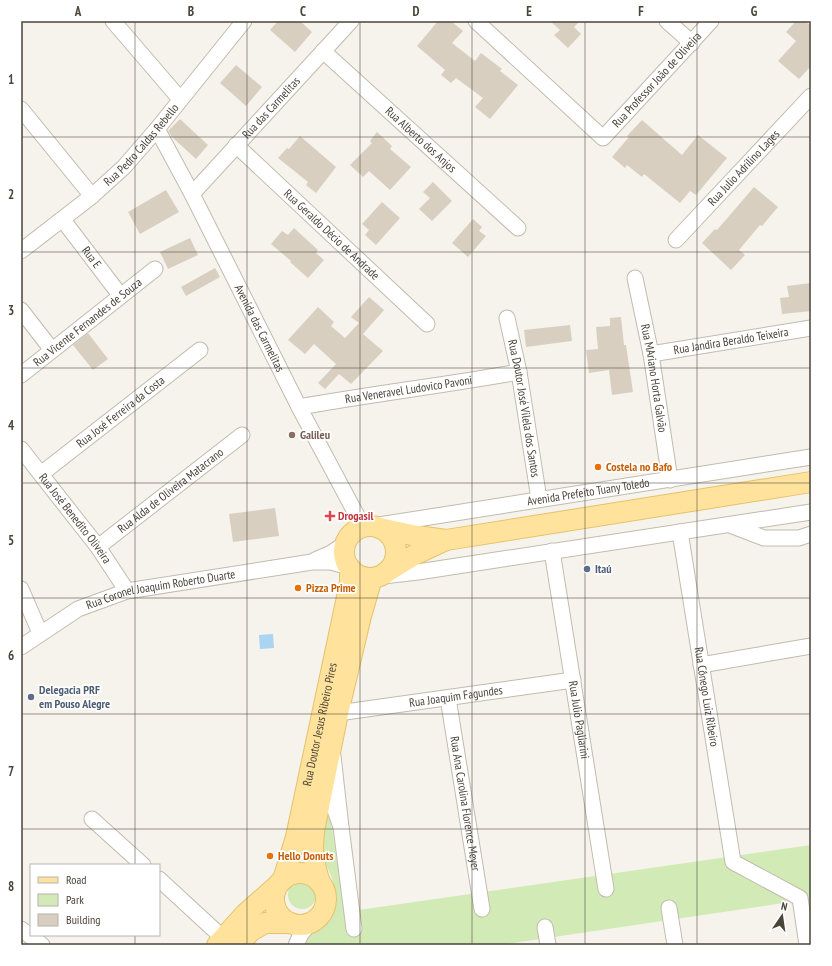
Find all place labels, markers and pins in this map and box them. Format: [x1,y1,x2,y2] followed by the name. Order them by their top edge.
[300,427,330,442] place label: Galileu
[287,430,297,440] marker: Galileu
[606,459,673,474] place label: Costela no Bafo
[593,462,603,472] marker: Costela no Bafo
[338,508,373,523] place label: Drogasil
[325,511,335,521] marker: Drogasil
[595,561,612,576] place label: Itaú
[582,564,592,574] marker: Itaú
[306,580,356,595] place label: Pizza Prime
[293,583,303,593] marker: Pizza Prime
[39,682,110,711] place label: Delegacia PRF em Pouso Alegre
[26,692,36,702] marker: Delegacia PRF em Pouso Alegre
[278,848,333,863] place label: Hello Donuts
[265,851,275,861] marker: Hello Donuts

